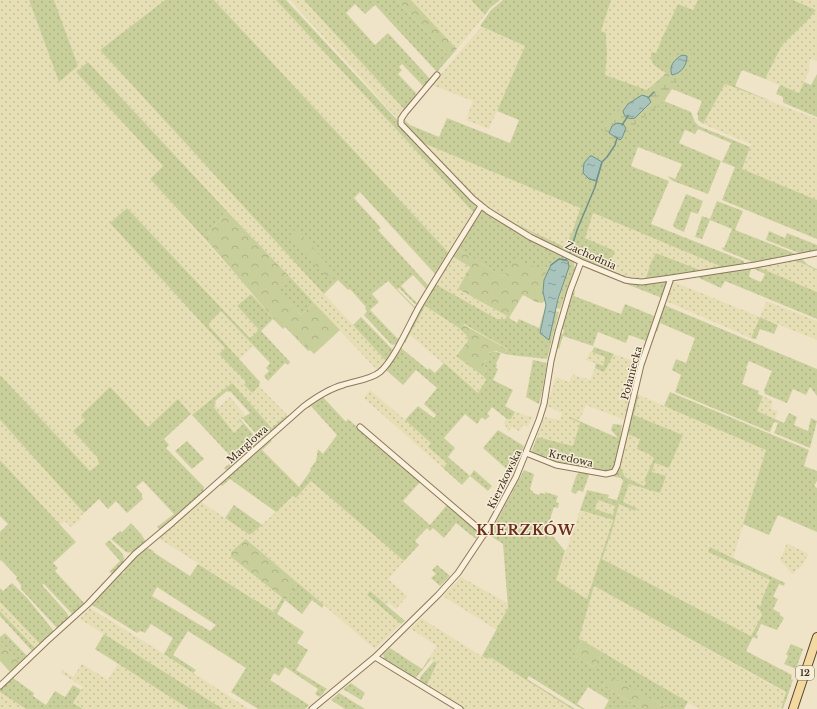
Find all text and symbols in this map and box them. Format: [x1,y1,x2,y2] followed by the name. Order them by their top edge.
[563,238,619,273] street label: Zachodnia
[618,344,645,401] street label: Połaniecka
[224,422,271,466] street label: Marglowa
[485,447,525,511] street label: Kierzkowska
[547,447,595,470] street label: Kredowa
[476,520,576,539] district label: KIERZKÓW
[796,666,814,680] road number: 12

